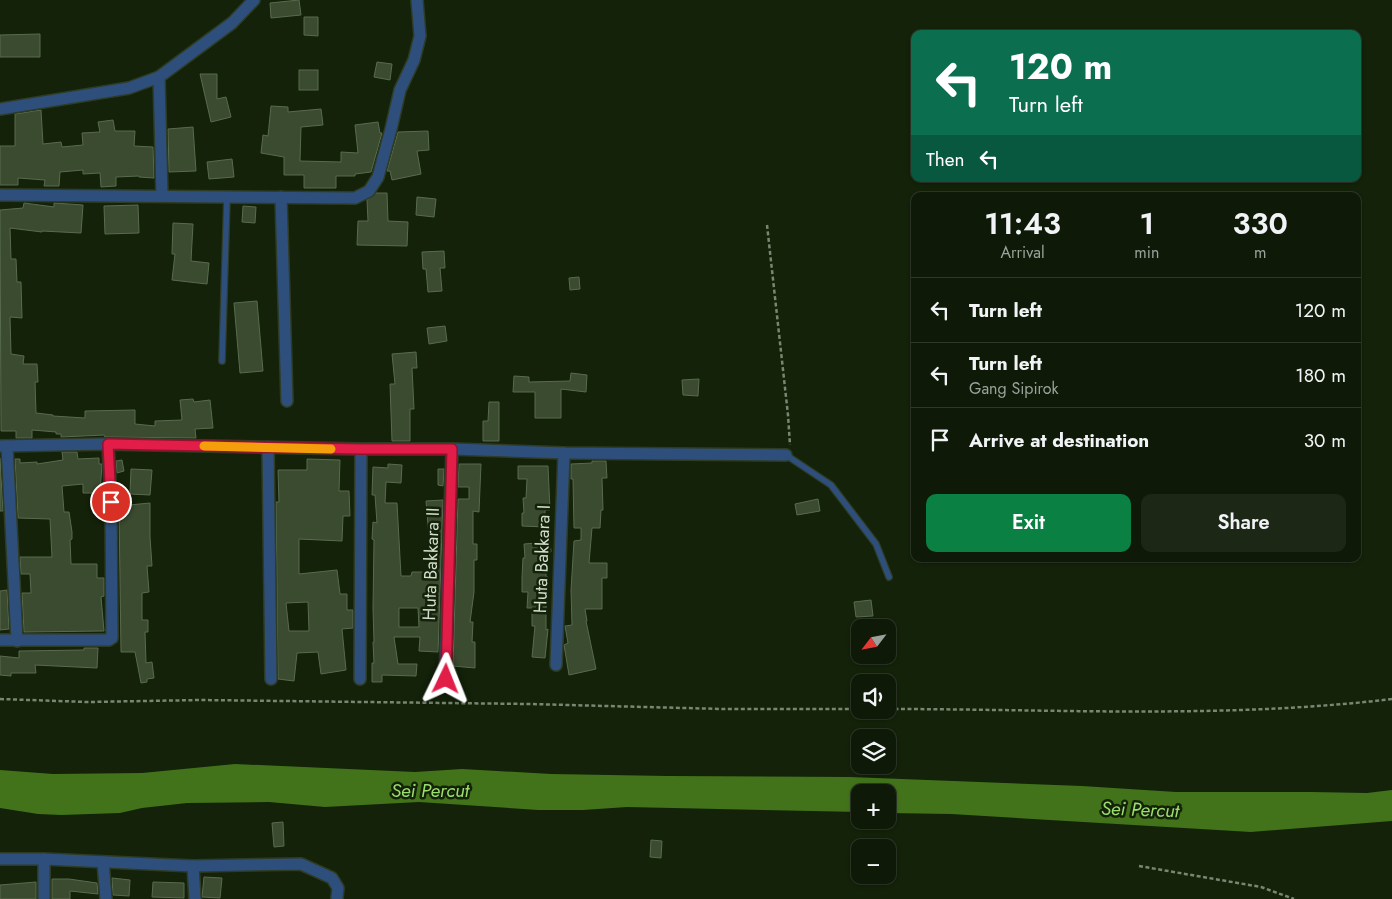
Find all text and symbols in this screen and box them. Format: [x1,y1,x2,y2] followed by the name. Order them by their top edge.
[1009,42,1112,92] text: 120 m
[926,50,991,115] icon: left
[1009,88,1083,120] text: Turn left
[975,145,1003,173] icon: left
[926,146,965,173] text: Then
[984,202,1061,245] text: 11:43
[1139,202,1154,245] text: 1
[1233,202,1288,245] text: 330
[1001,241,1045,264] text: Arrival
[1134,241,1159,264] text: min
[1254,241,1266,264] text: m
[926,296,954,324] icon: left
[969,297,1042,324] text: Turn left
[1295,297,1346,324] text: 120 m
[969,350,1042,377] text: Turn left
[926,361,954,389] icon: left
[1295,362,1346,389] text: 180 m
[969,377,1059,400] text: Gang Sipirok
[926,426,954,454] icon: arrive
[969,427,1149,454] text: Arrive at destination
[1304,427,1346,454] text: 30 m
[90,481,132,523] pin
[97,488,125,516] icon: arrive
[926,494,1131,552] button: Exit
[1141,494,1346,552] button: Share
[527,504,557,614] street label: Huta Bakkara I
[416,507,446,621] street label: Huta Bakkara II
[851,619,896,664] north arrow
[851,619,896,884] map controls
[419,652,471,704] position arrow
[851,674,896,719] button: sound
[851,729,896,774] button: layers
[391,777,471,804] water label: Sei Percut
[851,784,896,829] button: +
[1100,795,1181,824] water label: Sei Percut
[851,839,896,884] button: −

